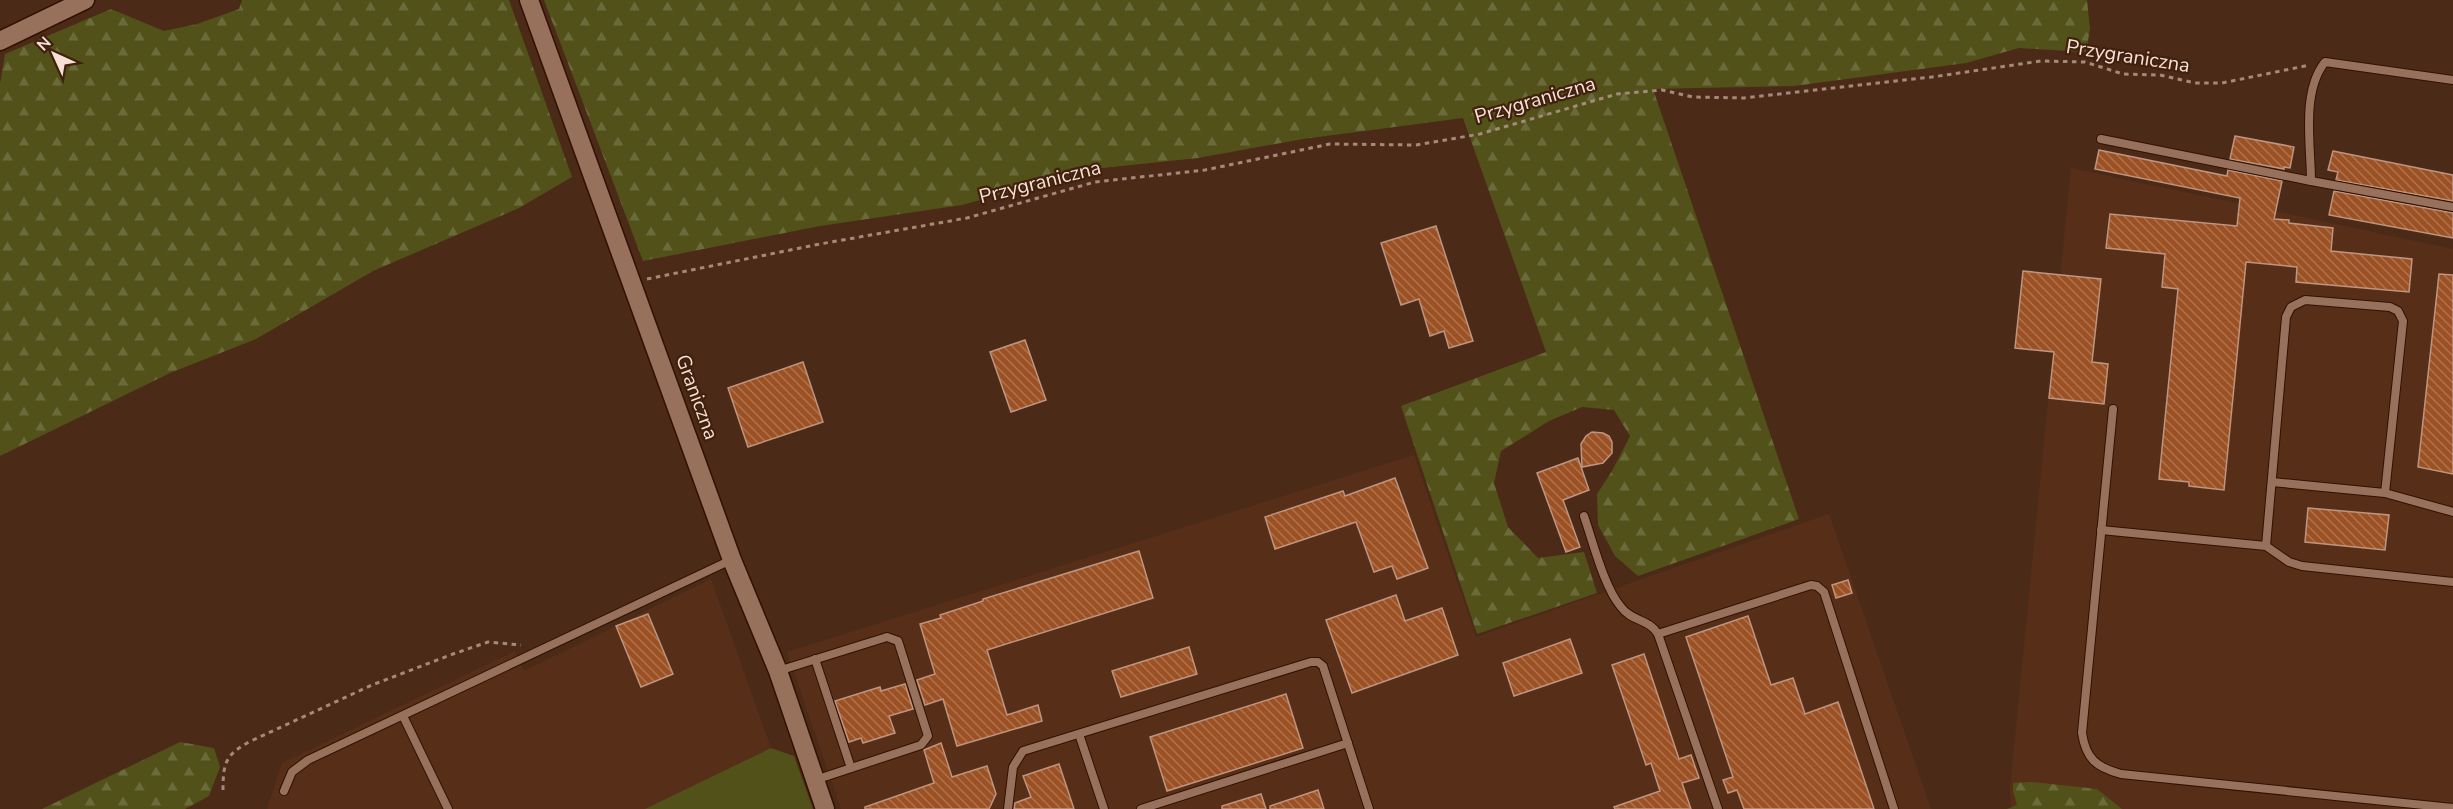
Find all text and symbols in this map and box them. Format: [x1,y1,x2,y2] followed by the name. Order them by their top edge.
[24,24,84,84] north arrow
[32,32,56,56] text: N
[2064,33,2192,79] street label: Przygraniczna
[1471,70,1599,130] street label: Przygraniczna
[976,154,1104,210] street label: Przygraniczna
[669,351,725,443] street label: Graniczna

